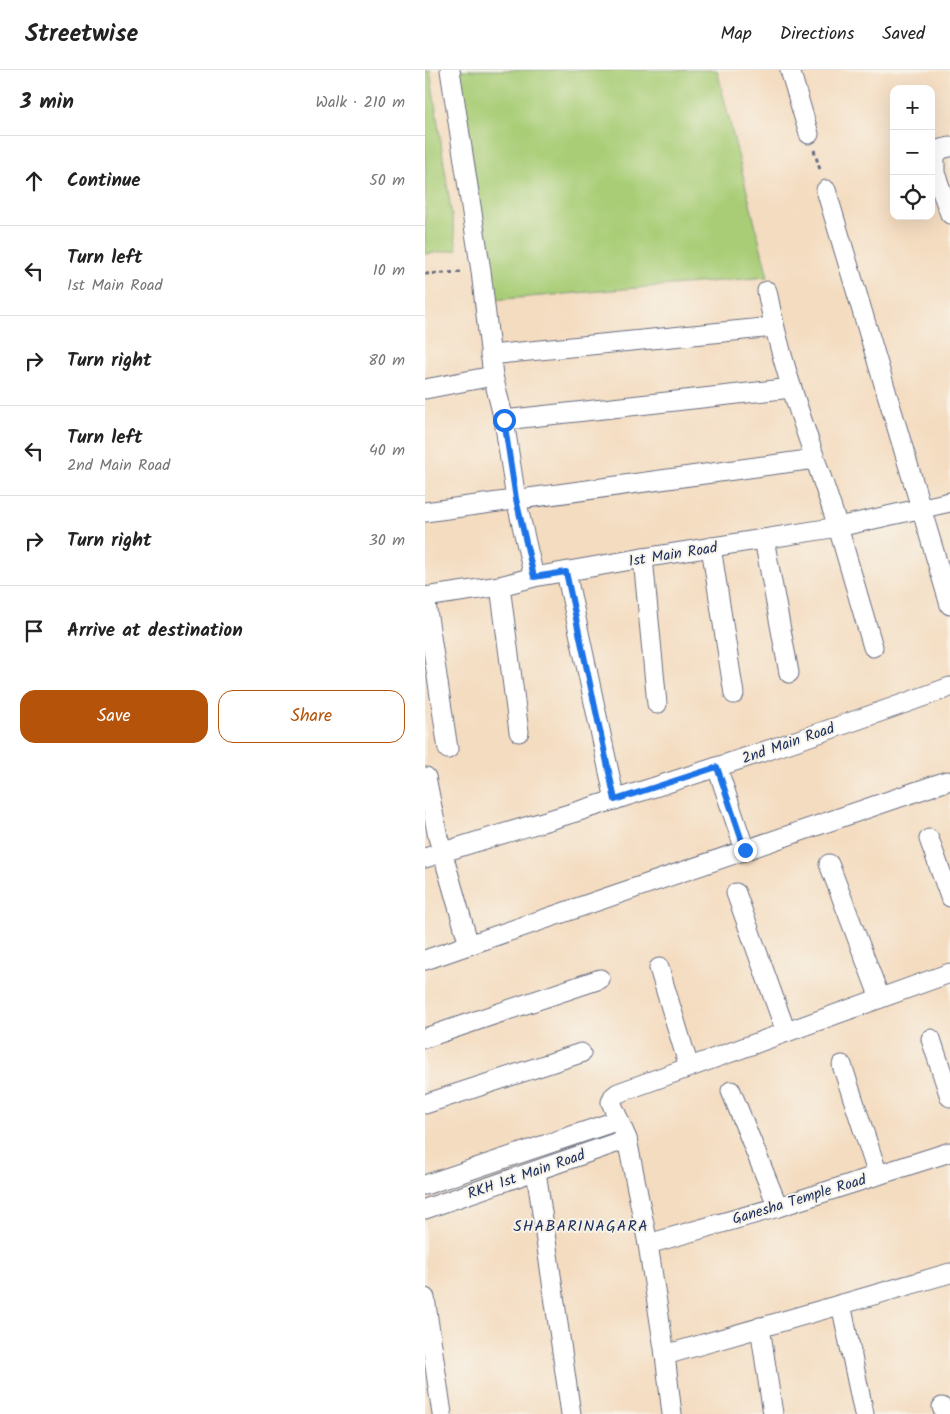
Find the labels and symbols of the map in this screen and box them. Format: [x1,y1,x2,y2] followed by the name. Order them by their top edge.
[493,409,516,432] route start
[627,536,720,574] street label: 1st Main Road
[739,717,838,771] street label: 2nd Main Road
[734,839,757,862] route end
[464,1143,589,1206] street label: RKH 1st Main Road
[729,1168,870,1232] street label: Ganesha Temple Road
[513,1214,649,1239] district label: SHABARINAGARA

